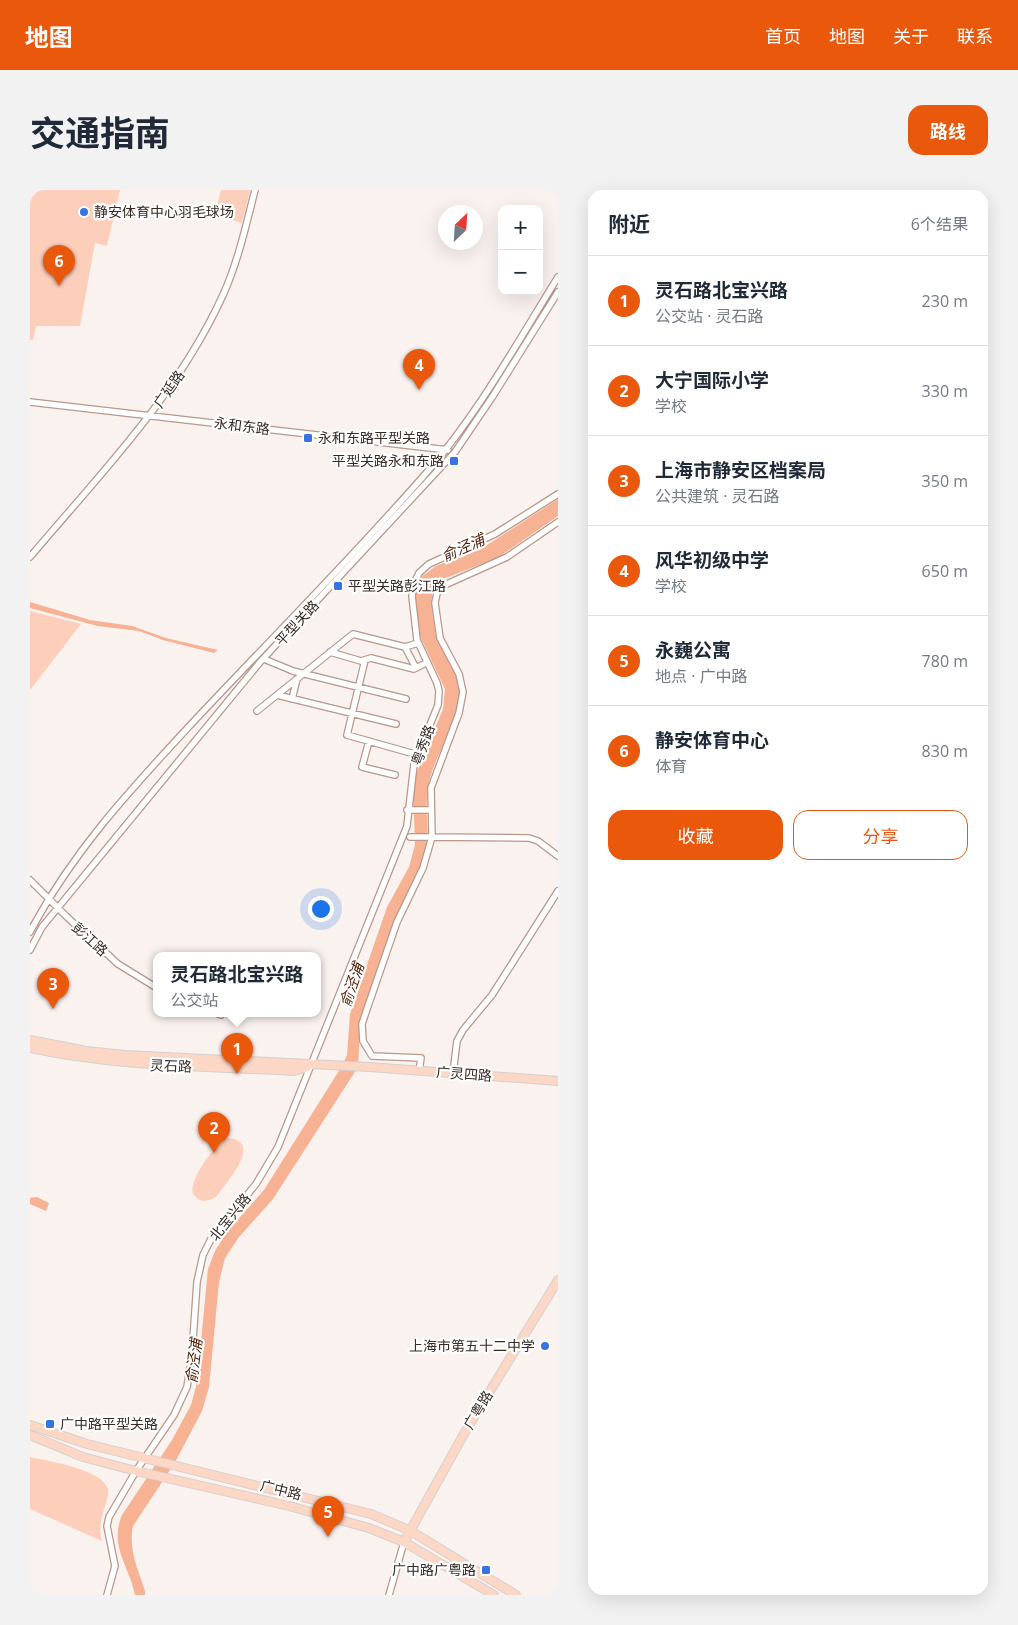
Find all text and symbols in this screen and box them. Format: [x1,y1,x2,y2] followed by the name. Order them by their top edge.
[25,20,73,53] text: 地图
[765,24,801,48] text: 首页
[829,24,865,48] text: 地图
[893,24,929,48] text: 关于
[957,24,993,48] text: 联系
[908,105,988,155] button: 路线
[30,109,170,156] text: 交通指南
[94,202,234,221] place label: 静安体育中心羽毛球场
[438,205,483,250] north arrow
[498,205,543,295] map controls
[498,205,543,250] button: +
[78,206,90,218] marker: 静安体育中心羽毛球场
[608,210,650,238] text: 附近
[911,213,968,235] text: 6个结果
[43,245,75,286] pin: 6
[498,250,543,295] button: −
[655,277,788,303] text: 灵石路北宝兴路
[619,290,629,312] text: 1
[922,290,968,312] text: 230 m
[655,305,764,327] text: 公交站 · 灵石路
[403,349,435,390] pin: 4
[149,366,188,411] street label: 广延路
[655,367,769,393] text: 大宁国际小学
[619,380,629,402] text: 2
[922,380,968,402] text: 330 m
[655,395,687,417] text: 学校
[213,413,271,438] street label: 永和东路
[318,428,430,447] place label: 永和东路平型关路
[302,432,314,444] marker: 永和东路平型关路
[332,451,444,470] place label: 平型关路永和东路
[448,455,460,467] marker: 平型关路永和东路
[655,457,826,483] text: 上海市静安区档案局
[619,470,629,492] text: 3
[922,470,968,492] text: 350 m
[655,485,780,507] text: 公共建筑 · 灵石路
[438,528,489,565] water label: 俞泾浦
[655,547,769,573] text: 风华初级中学
[619,560,629,582] text: 4
[922,560,968,582] text: 650 m
[655,575,687,597] text: 学校
[348,576,446,595] place label: 平型关路彭江路
[332,580,344,592] marker: 平型关路彭江路
[271,596,323,650] street label: 平型关路
[655,637,731,663] text: 永巍公寓
[619,650,629,672] text: 5
[922,650,968,672] text: 780 m
[655,665,748,687] text: 地点 · 广中路
[406,722,439,768] street label: 粤秀路
[655,727,769,753] text: 静安体育中心
[619,740,629,762] text: 6
[922,740,968,762] text: 830 m
[655,755,687,777] text: 体育
[608,810,783,860] button: 收藏
[793,810,968,860] button: 分享
[308,896,334,922] your location
[68,918,112,960] street label: 彭江路
[153,952,321,1017] popup
[334,958,368,1009] water label: 俞泾浦
[170,961,304,987] text: 灵石路北宝兴路
[37,968,69,1009] pin: 3
[170,989,219,1011] text: 公交站
[221,1033,253,1074] pin: 1
[150,1055,192,1076] street label: 灵石路
[435,1062,493,1085] street label: 广灵四路
[198,1112,230,1153] pin: 2
[205,1189,255,1244] street label: 北宝兴路
[180,1335,206,1384] water label: 俞泾浦
[409,1336,535,1355] place label: 上海市第五十二中学
[539,1340,551,1352] marker: 上海市第五十二中学
[459,1387,497,1433] street label: 广粤路
[60,1414,158,1433] place label: 广中路平型关路
[44,1418,56,1430] marker: 广中路平型关路
[258,1475,304,1504] street label: 广中路
[312,1496,344,1537] pin: 5
[392,1560,476,1579] place label: 广中路广粤路
[480,1564,492,1576] marker: 广中路广粤路

